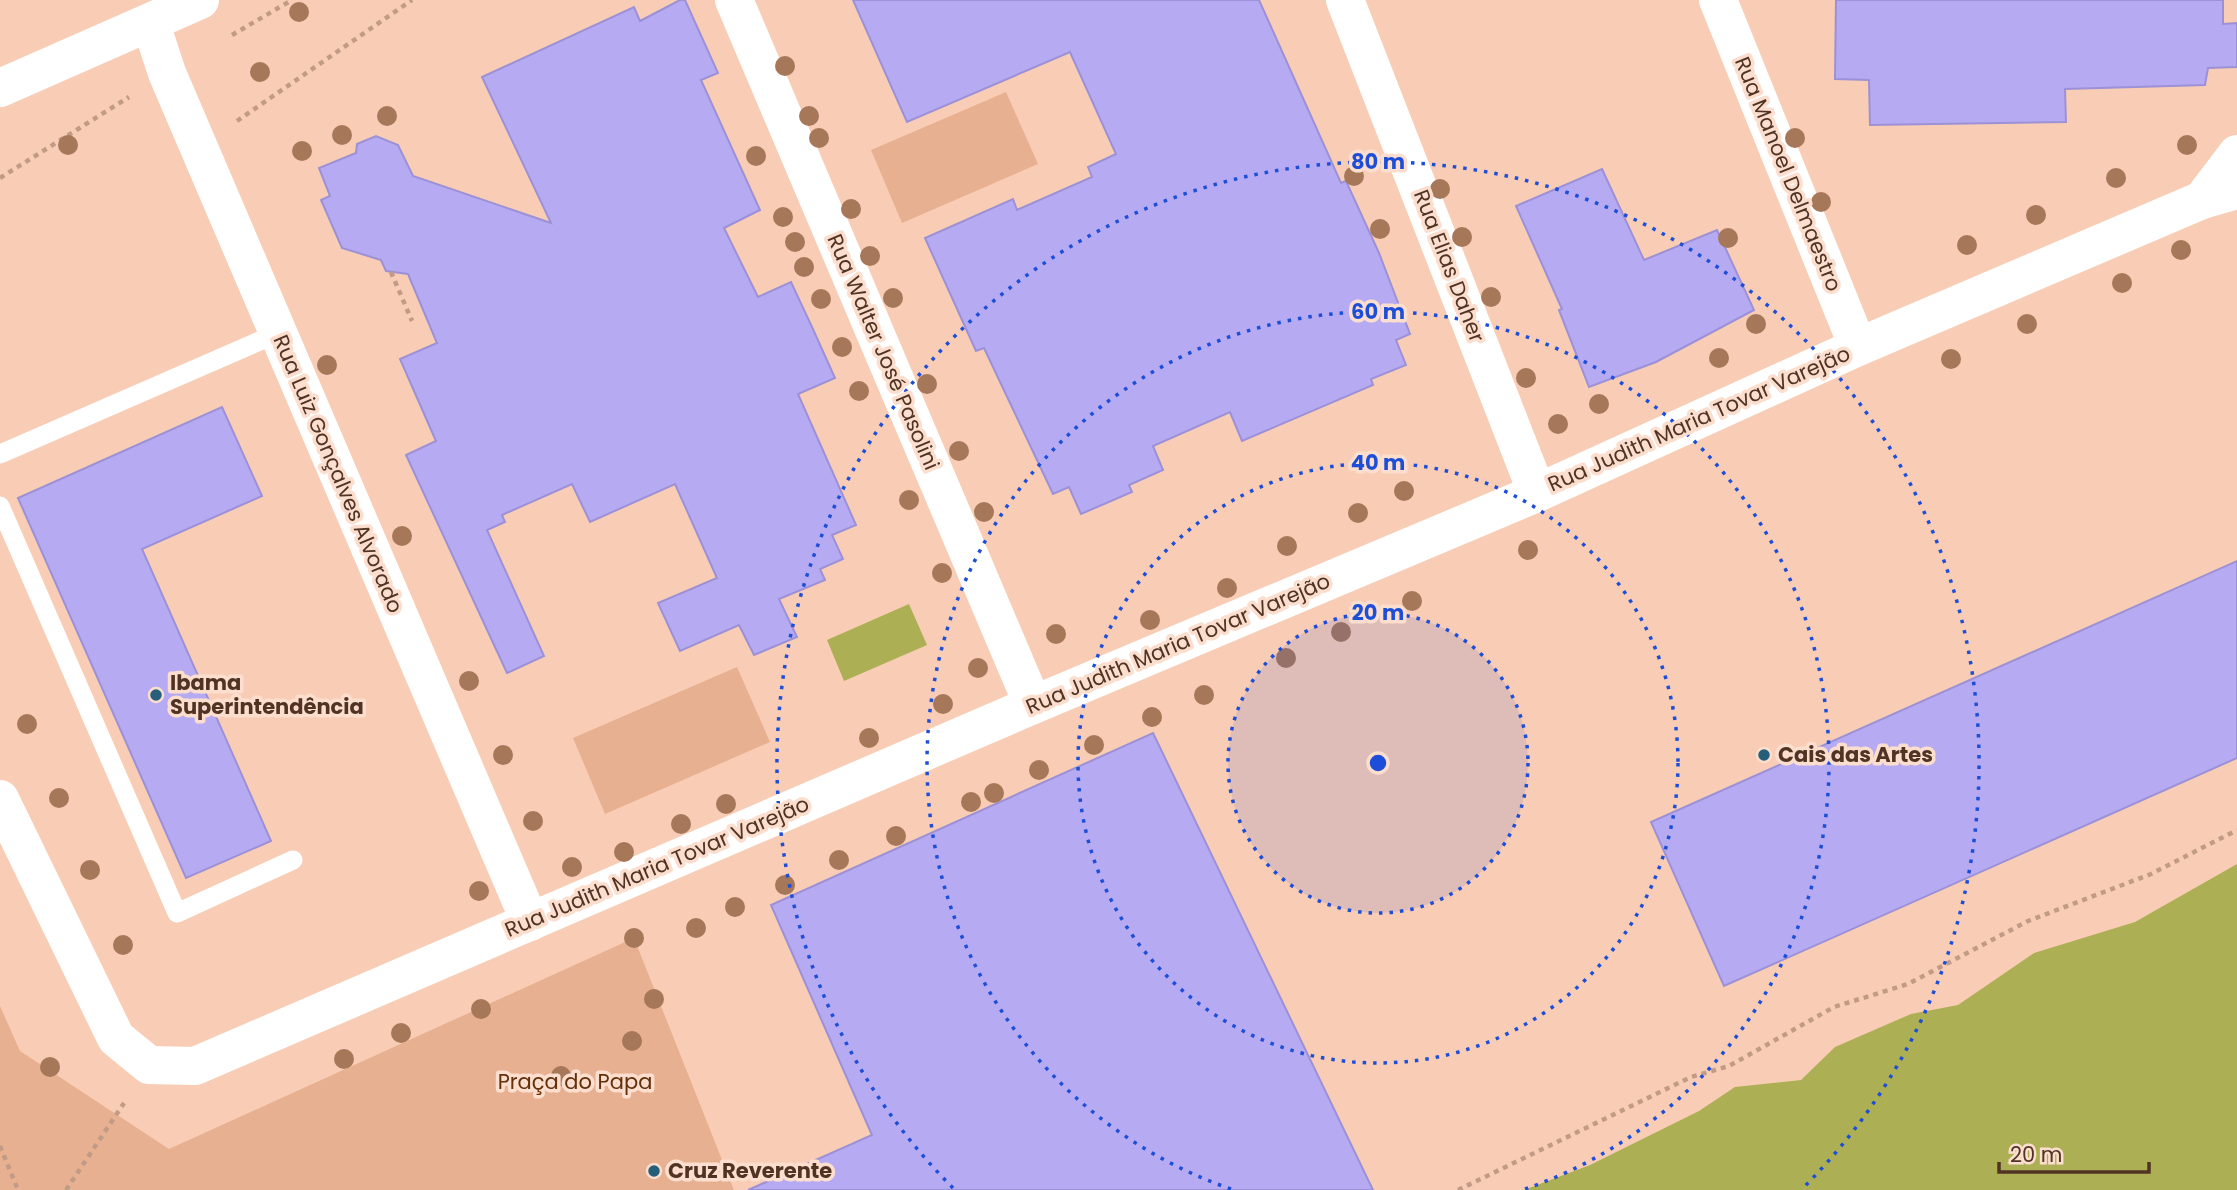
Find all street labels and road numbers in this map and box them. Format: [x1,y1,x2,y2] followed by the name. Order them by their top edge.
[1728,52,1849,295] street label: Rua Manoel Delmaestro
[1407,185,1492,346] street label: Rua Elias Daher
[821,229,946,474] street label: Rua Walter José Pasolini
[267,330,410,617] street label: Rua Luiz Gonçalves Alvorado
[1543,339,1855,499] street label: Rua Judith Maria Tovar Varejão
[1021,566,1334,721] street label: Rua Judith Maria Tovar Varejão
[500,789,813,944] street label: Rua Judith Maria Tovar Varejão

